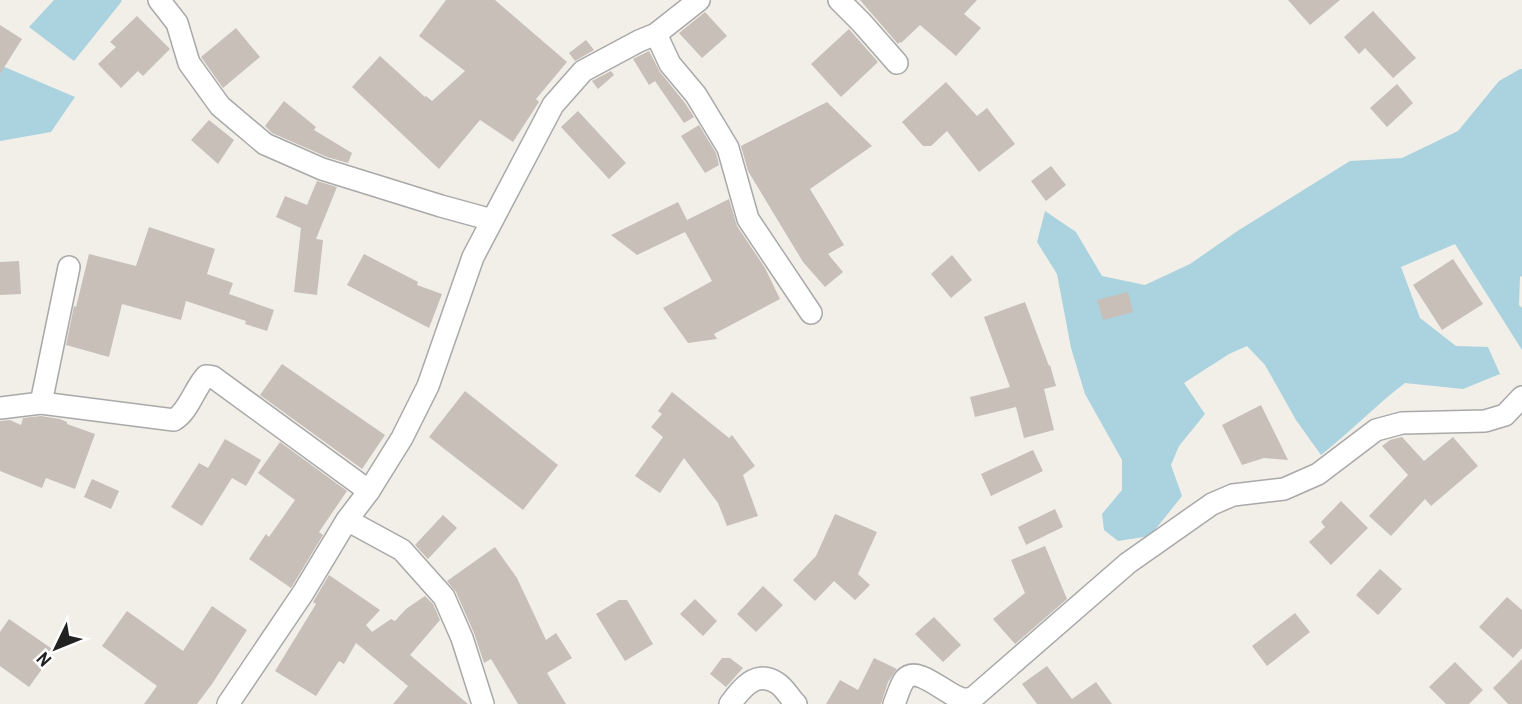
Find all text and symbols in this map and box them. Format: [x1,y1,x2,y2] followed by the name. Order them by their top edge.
[21,613,91,683] north arrow
[30,647,57,673] text: N

